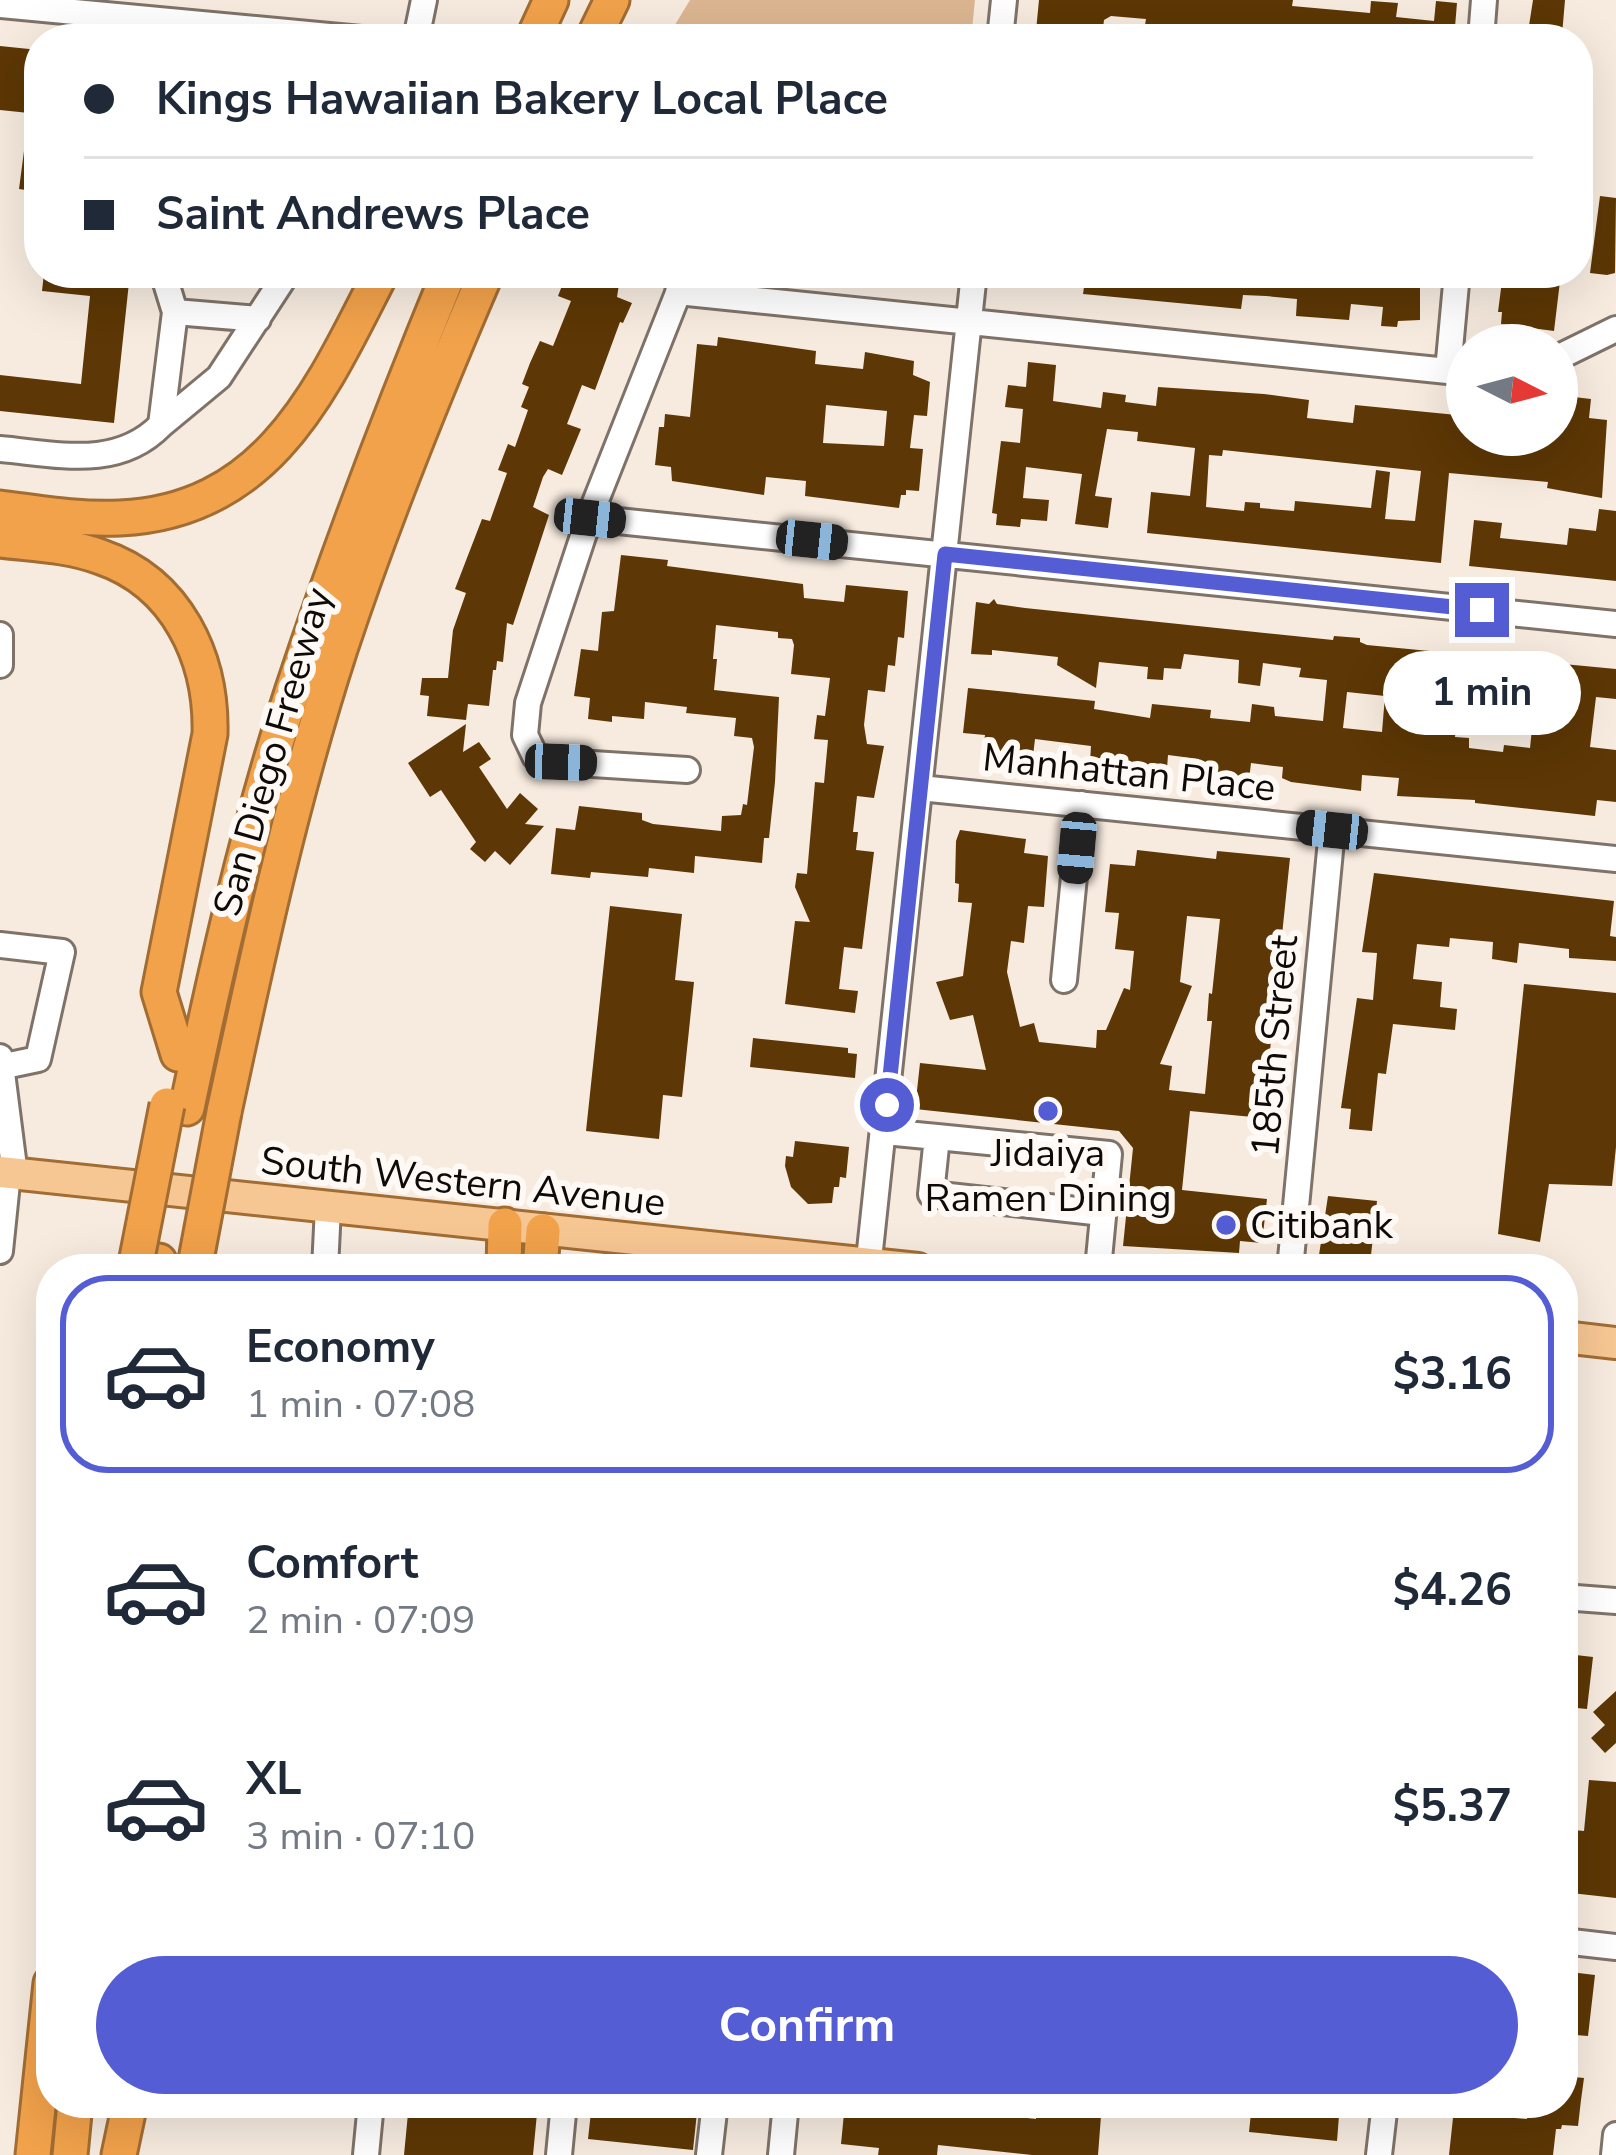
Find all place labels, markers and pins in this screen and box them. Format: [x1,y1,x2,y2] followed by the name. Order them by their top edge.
[1035,1098,1061,1124] marker: Jidaiya Ramen Dining
[924,1127,1172,1225] place label: Jidaiya Ramen Dining
[1250,1199,1394,1252] place label: Citibank
[1213,1212,1239,1238] marker: Citibank

